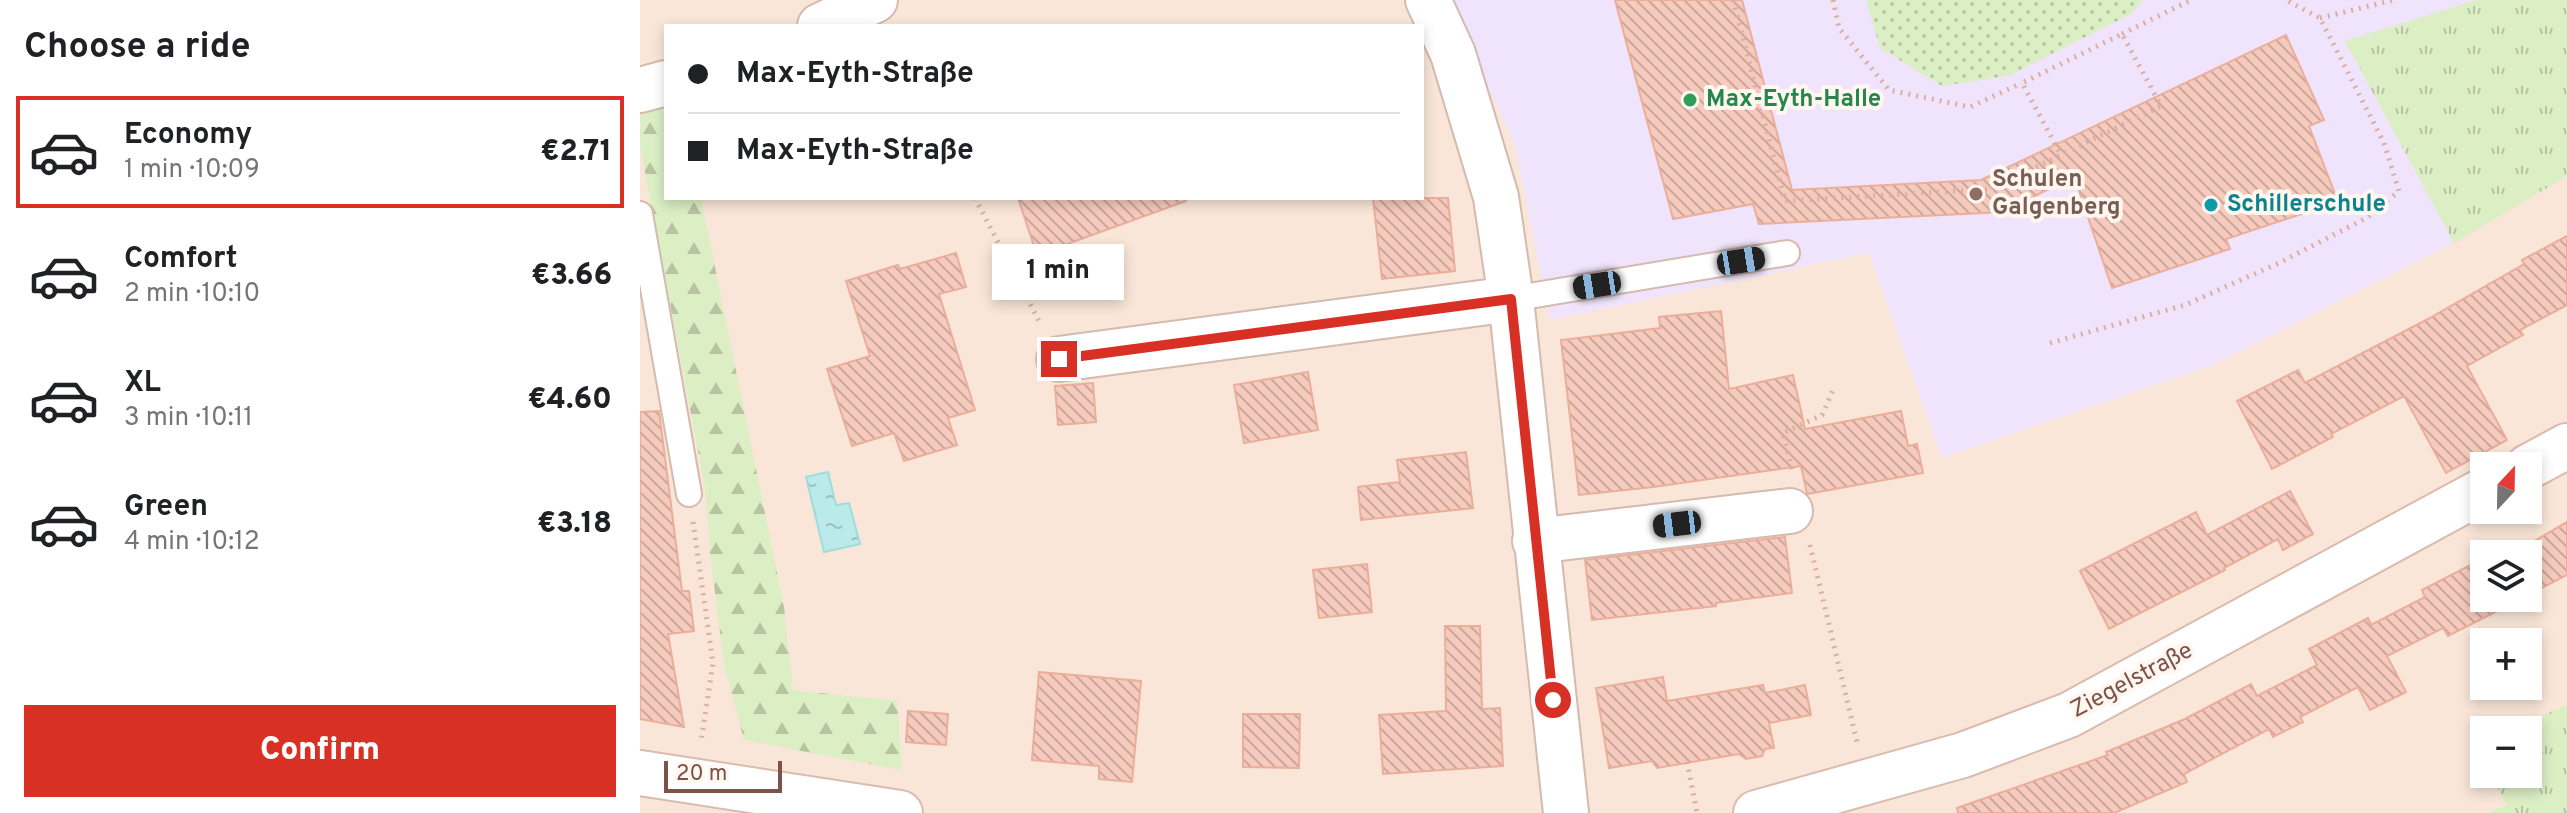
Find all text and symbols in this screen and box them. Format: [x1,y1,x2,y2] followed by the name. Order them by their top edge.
[24,25,250,71] text: Choose a ride
[736,56,974,93] text: Max-Eyth-Straße
[1706,85,1881,115] place label: Max-Eyth-Halle
[1681,91,1699,109] marker: Max-Eyth-Halle
[28,116,100,188] icon: car
[124,117,252,154] text: Economy
[736,133,974,170] text: Max-Eyth-Straße
[540,134,612,171] text: €2.71
[124,154,260,187] text: 1 min · 10:09
[1992,165,2121,223] place label: Schulen Galgenberg
[1967,185,1985,203] marker: Schulen Galgenberg
[2227,190,2386,220] place label: Schillerschule
[2202,196,2220,214] marker: Schillerschule
[28,240,100,312] icon: car
[124,241,237,278] text: Comfort
[993,243,1125,299] callout: 1 min
[1715,245,1767,277] car
[1026,255,1090,288] text: 1 min
[531,258,612,295] text: €3.66
[1571,269,1623,301] car
[124,278,260,311] text: 2 min · 10:10
[1041,341,1077,377] route end
[28,364,100,436] icon: car
[124,365,161,402] text: XL
[527,382,612,419] text: €4.60
[124,402,253,435] text: 3 min · 10:11
[2470,452,2542,524] north arrow
[2470,452,2542,788] map controls
[28,488,100,560] icon: car
[124,489,208,526] text: Green
[537,506,612,543] text: €3.18
[1652,509,1702,539] car
[124,526,260,559] text: 4 min · 10:12
[2470,540,2542,612] button: layers
[2470,628,2542,700] button: +
[2066,636,2198,726] street label: Ziegelstraße
[1535,682,1571,718] route start
[24,705,616,797] button: Confirm
[2470,716,2542,788] button: −
[664,757,782,793] scale bar
[676,761,727,788] text: 20 m

